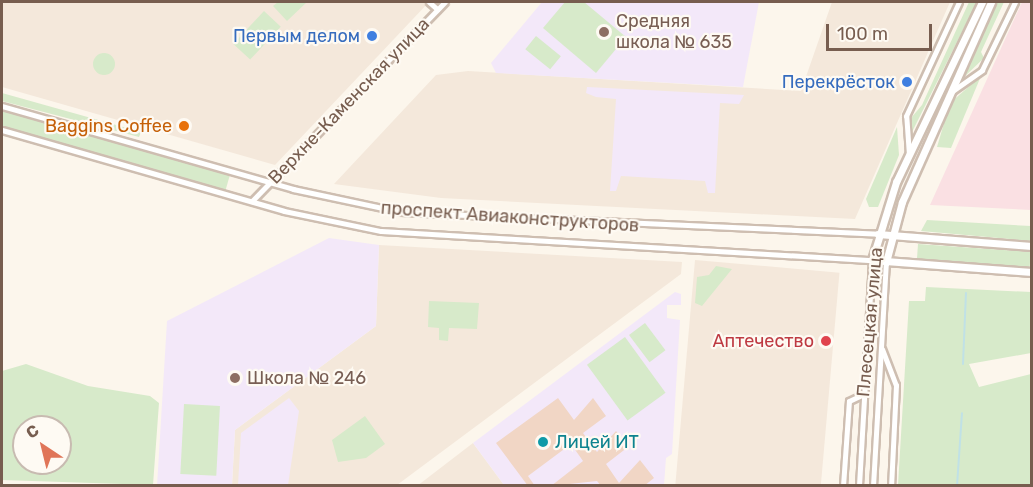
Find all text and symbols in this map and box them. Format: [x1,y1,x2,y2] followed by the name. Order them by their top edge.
[616,11,732,54] place label: Средняя школа № 635
[829,12,936,50] scale bar
[264,13,434,189] street label: Верхне-Каменская улица
[837,23,888,45] text: 100 m
[233,25,360,47] place label: Первым делом
[597,25,611,39] marker: Средняя школа № 635
[365,29,379,43] marker: Первым делом
[782,71,895,93] place label: Перекрёсток
[900,75,914,89] marker: Перекрёсток
[45,115,172,137] place label: Baggins Coffee
[177,119,191,133] marker: Baggins Coffee
[380,197,640,237] street label: проспект Авиаконструкторов
[853,246,887,398] street label: Плесецкая улица
[712,330,814,352] place label: Аптечество
[819,334,833,348] marker: Аптечество
[247,367,366,389] place label: Школа № 246
[228,371,242,385] marker: Школа № 246
[12,415,72,475] north arrow
[22,420,43,442] text: С
[555,431,639,453] place label: Лицей ИТ
[536,435,550,449] marker: Лицей ИТ

